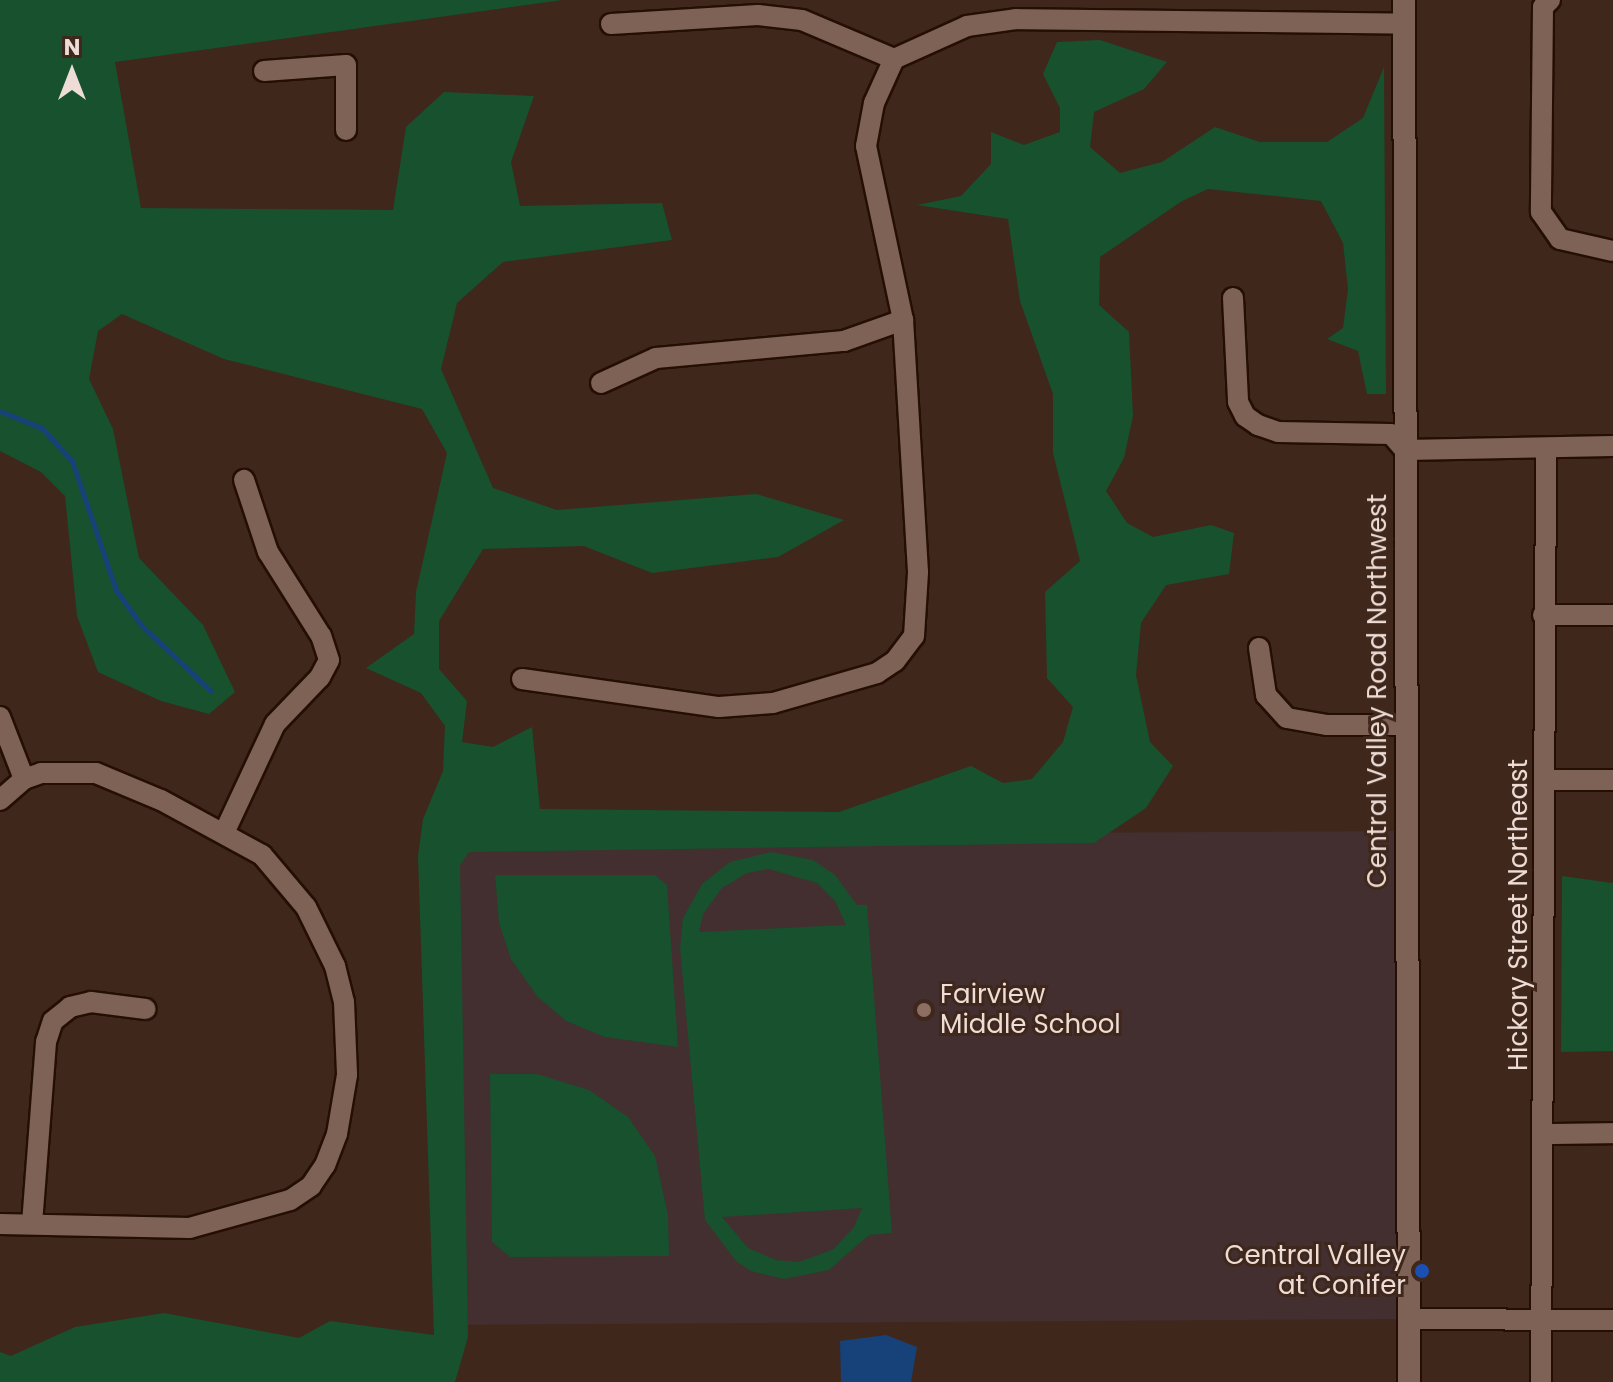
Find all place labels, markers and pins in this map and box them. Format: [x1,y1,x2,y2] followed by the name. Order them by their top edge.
[940,979,1121,1040] place label: Fairview Middle School
[915,1001,933,1019] marker: Fairview Middle School
[1224,1240,1406,1302] place label: Central Valley at Conifer
[1413,1262,1431,1280] marker: Central Valley at Conifer

